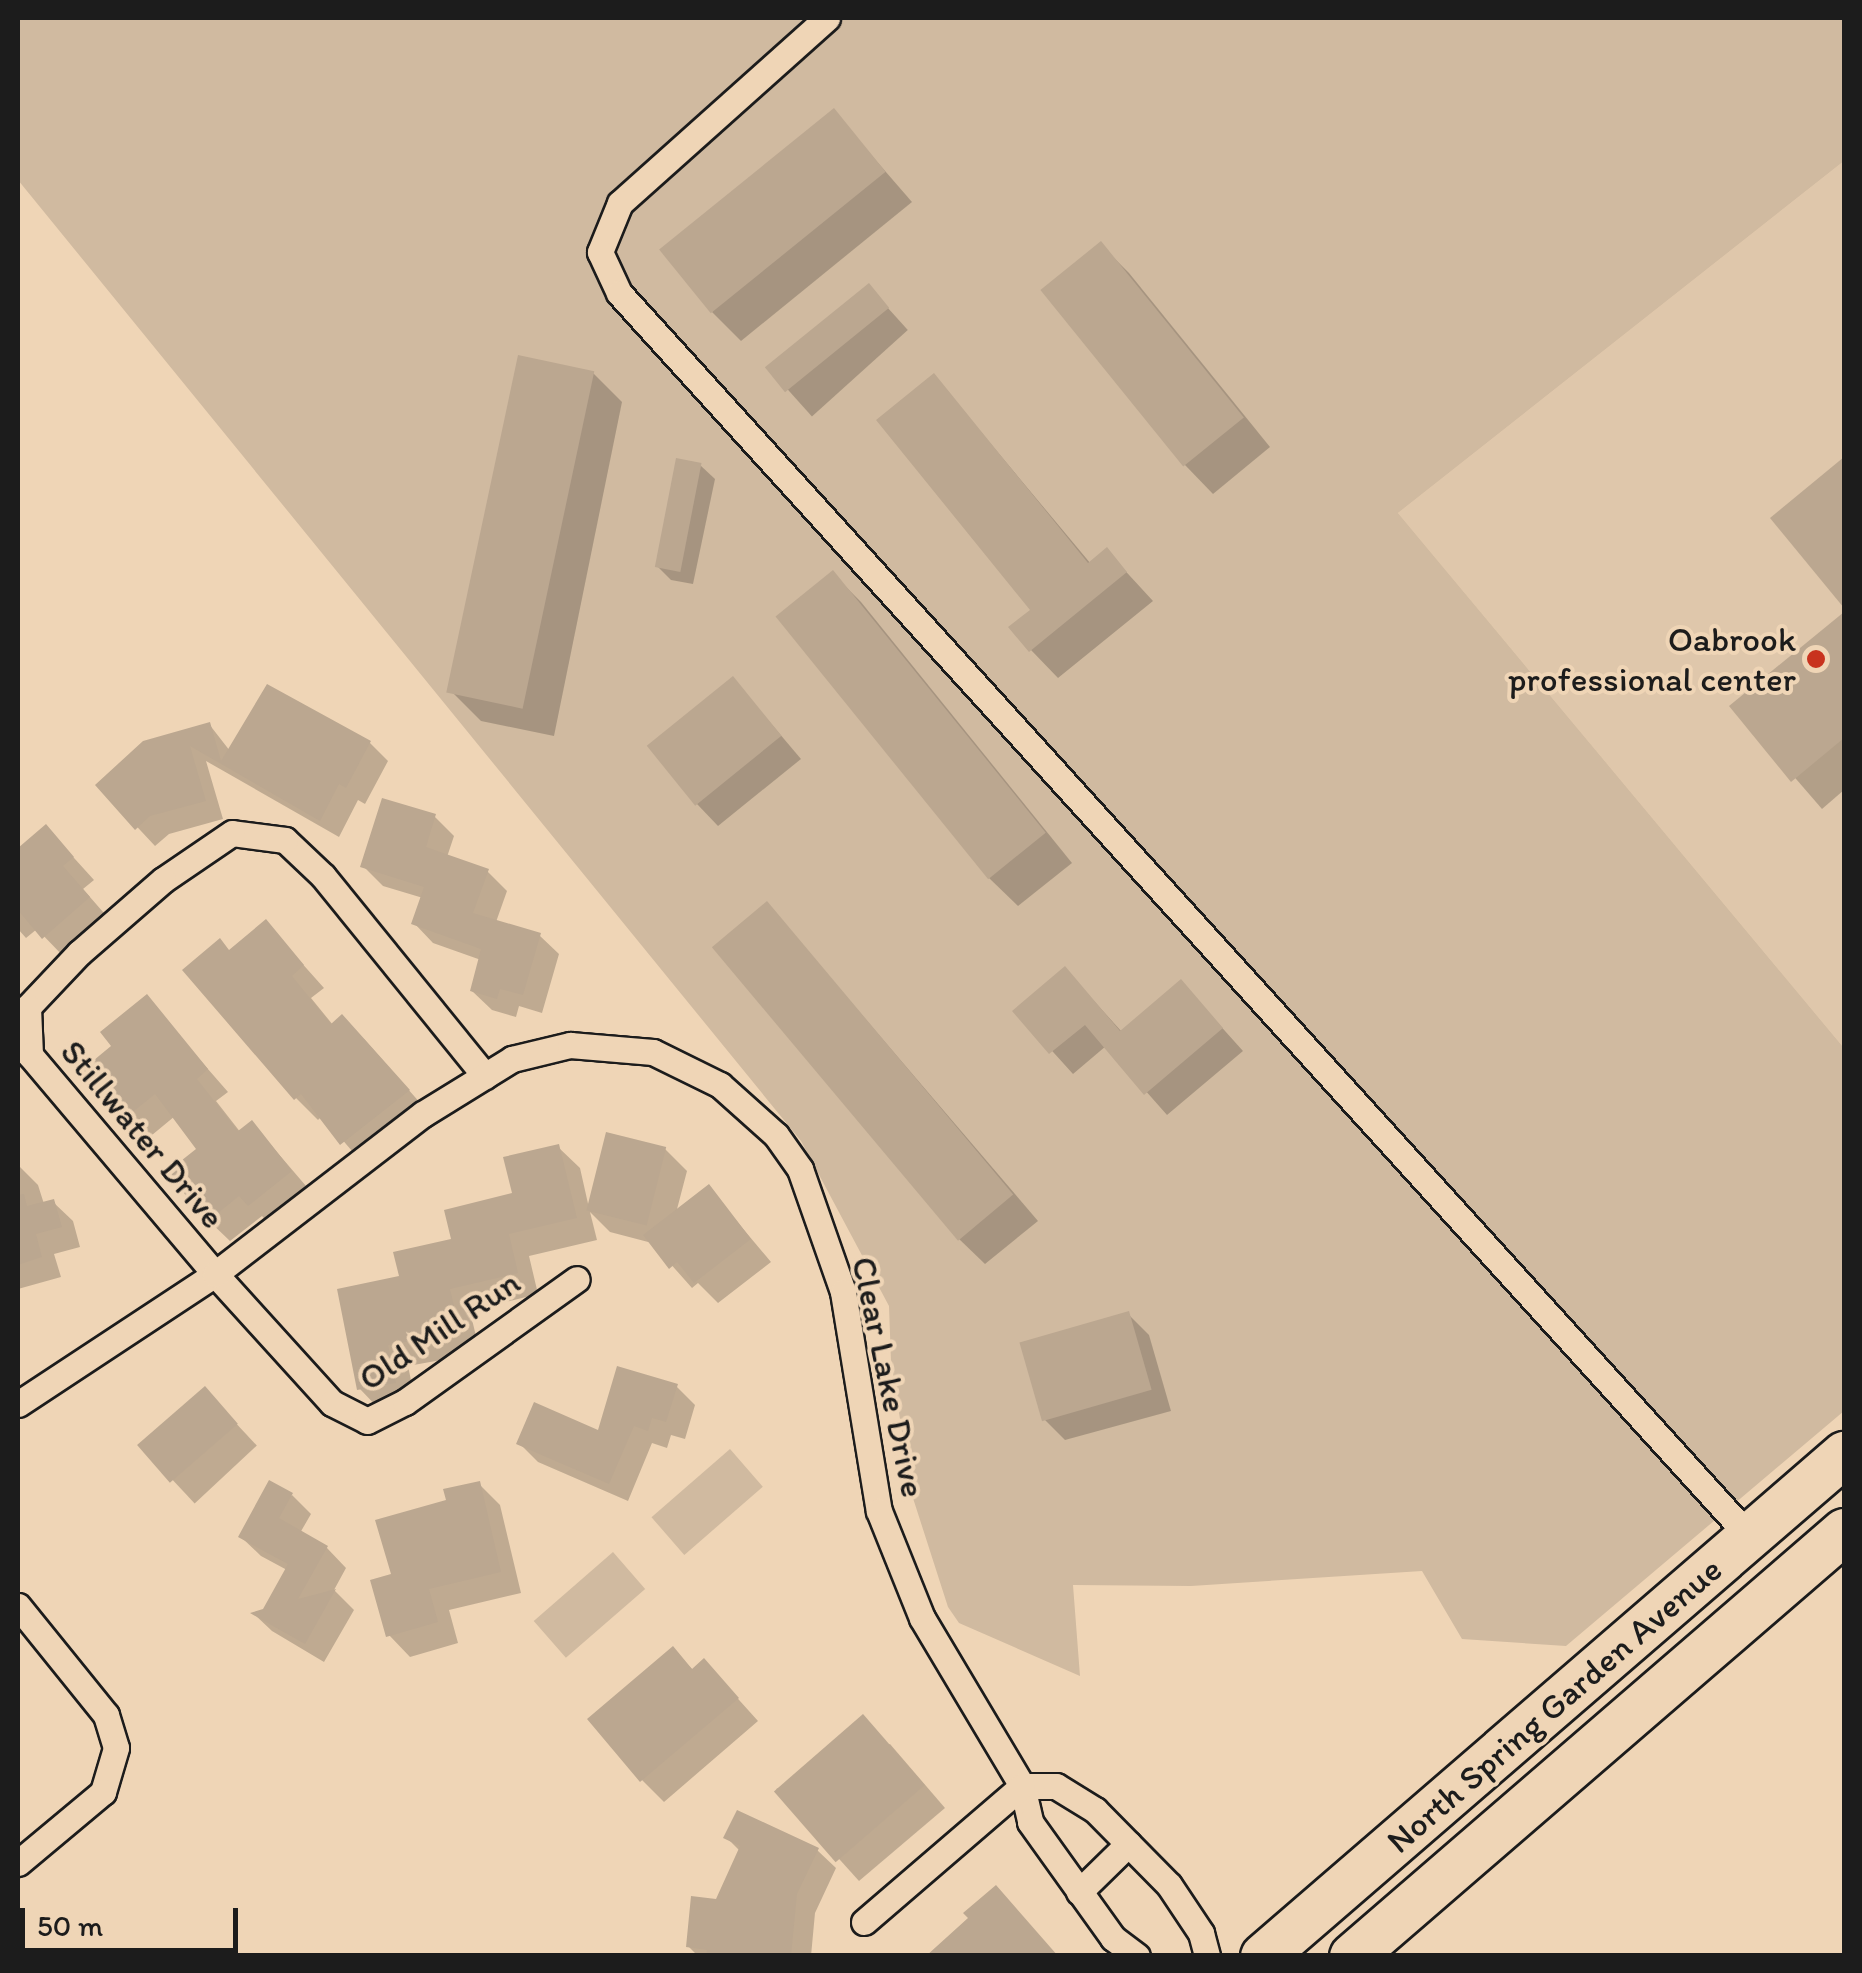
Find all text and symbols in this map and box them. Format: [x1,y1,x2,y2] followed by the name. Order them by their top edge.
[1508,618,1796,700] place label: Oabrook professional center
[1805,648,1827,670] marker: Oabrook professional center
[52,1031,234,1237] street label: Stillwater Drive
[843,1253,935,1501] street label: Clear Lake Drive
[350,1261,528,1399] street label: Old Mill Run
[1378,1548,1730,1862] street label: North Spring Garden Avenue
[25,1888,242,1950] scale bar
[37,1907,103,1944] text: 50 m

